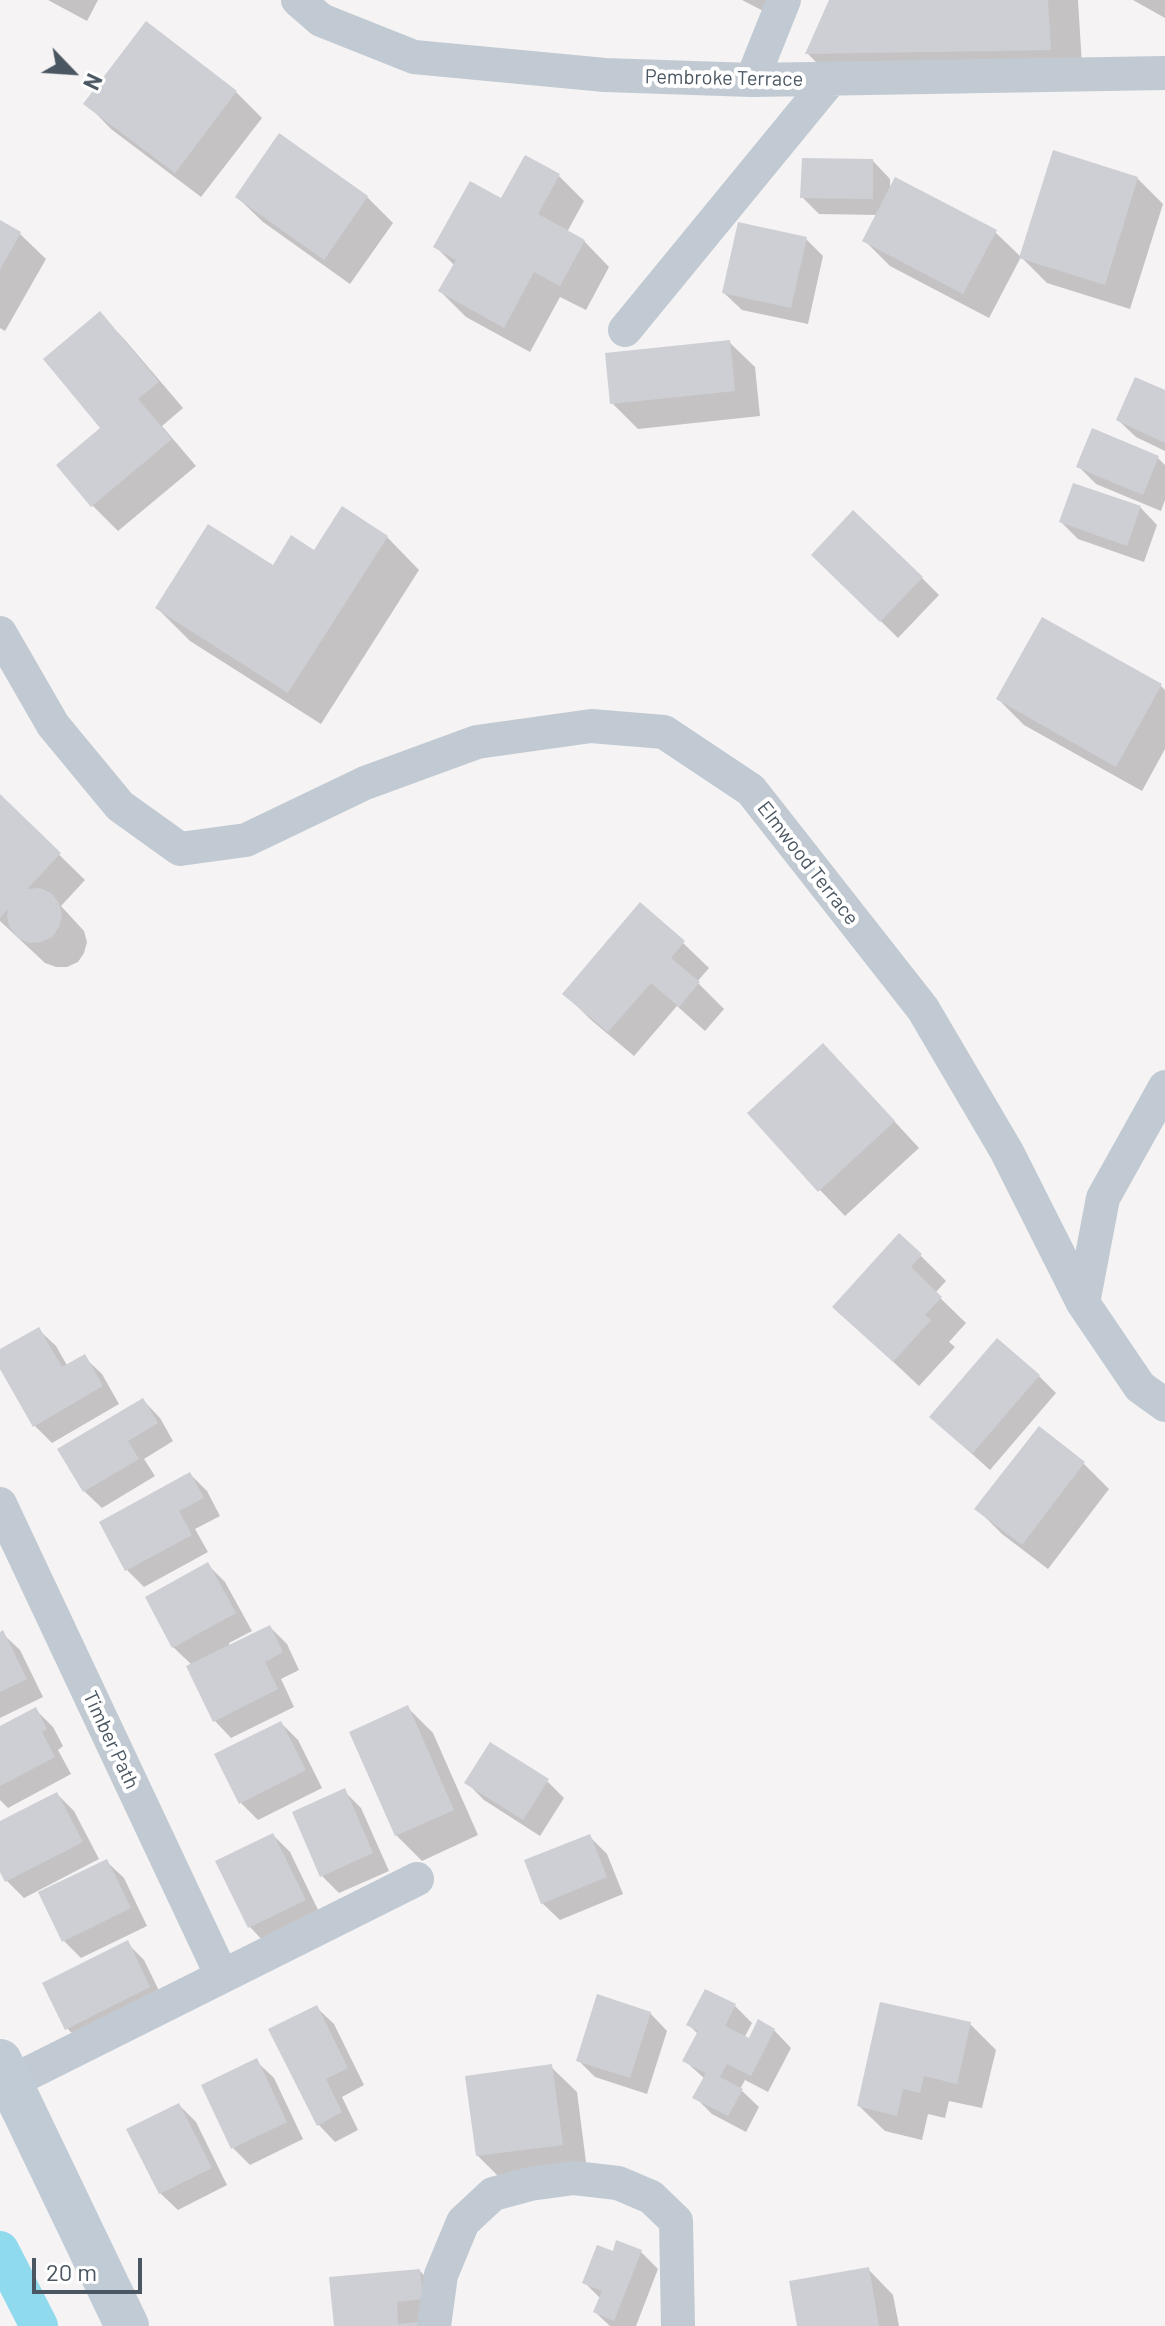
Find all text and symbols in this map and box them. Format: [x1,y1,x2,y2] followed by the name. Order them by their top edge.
[32,32,112,112] north arrow
[645,65,803,91] street label: Pembroke Terrace
[79,70,109,94] text: N
[752,796,864,930] street label: Elmwood Terrace
[78,1687,144,1793] street label: Timber Path
[36,2242,146,2292] scale bar
[46,2257,97,2286] text: 20 m

